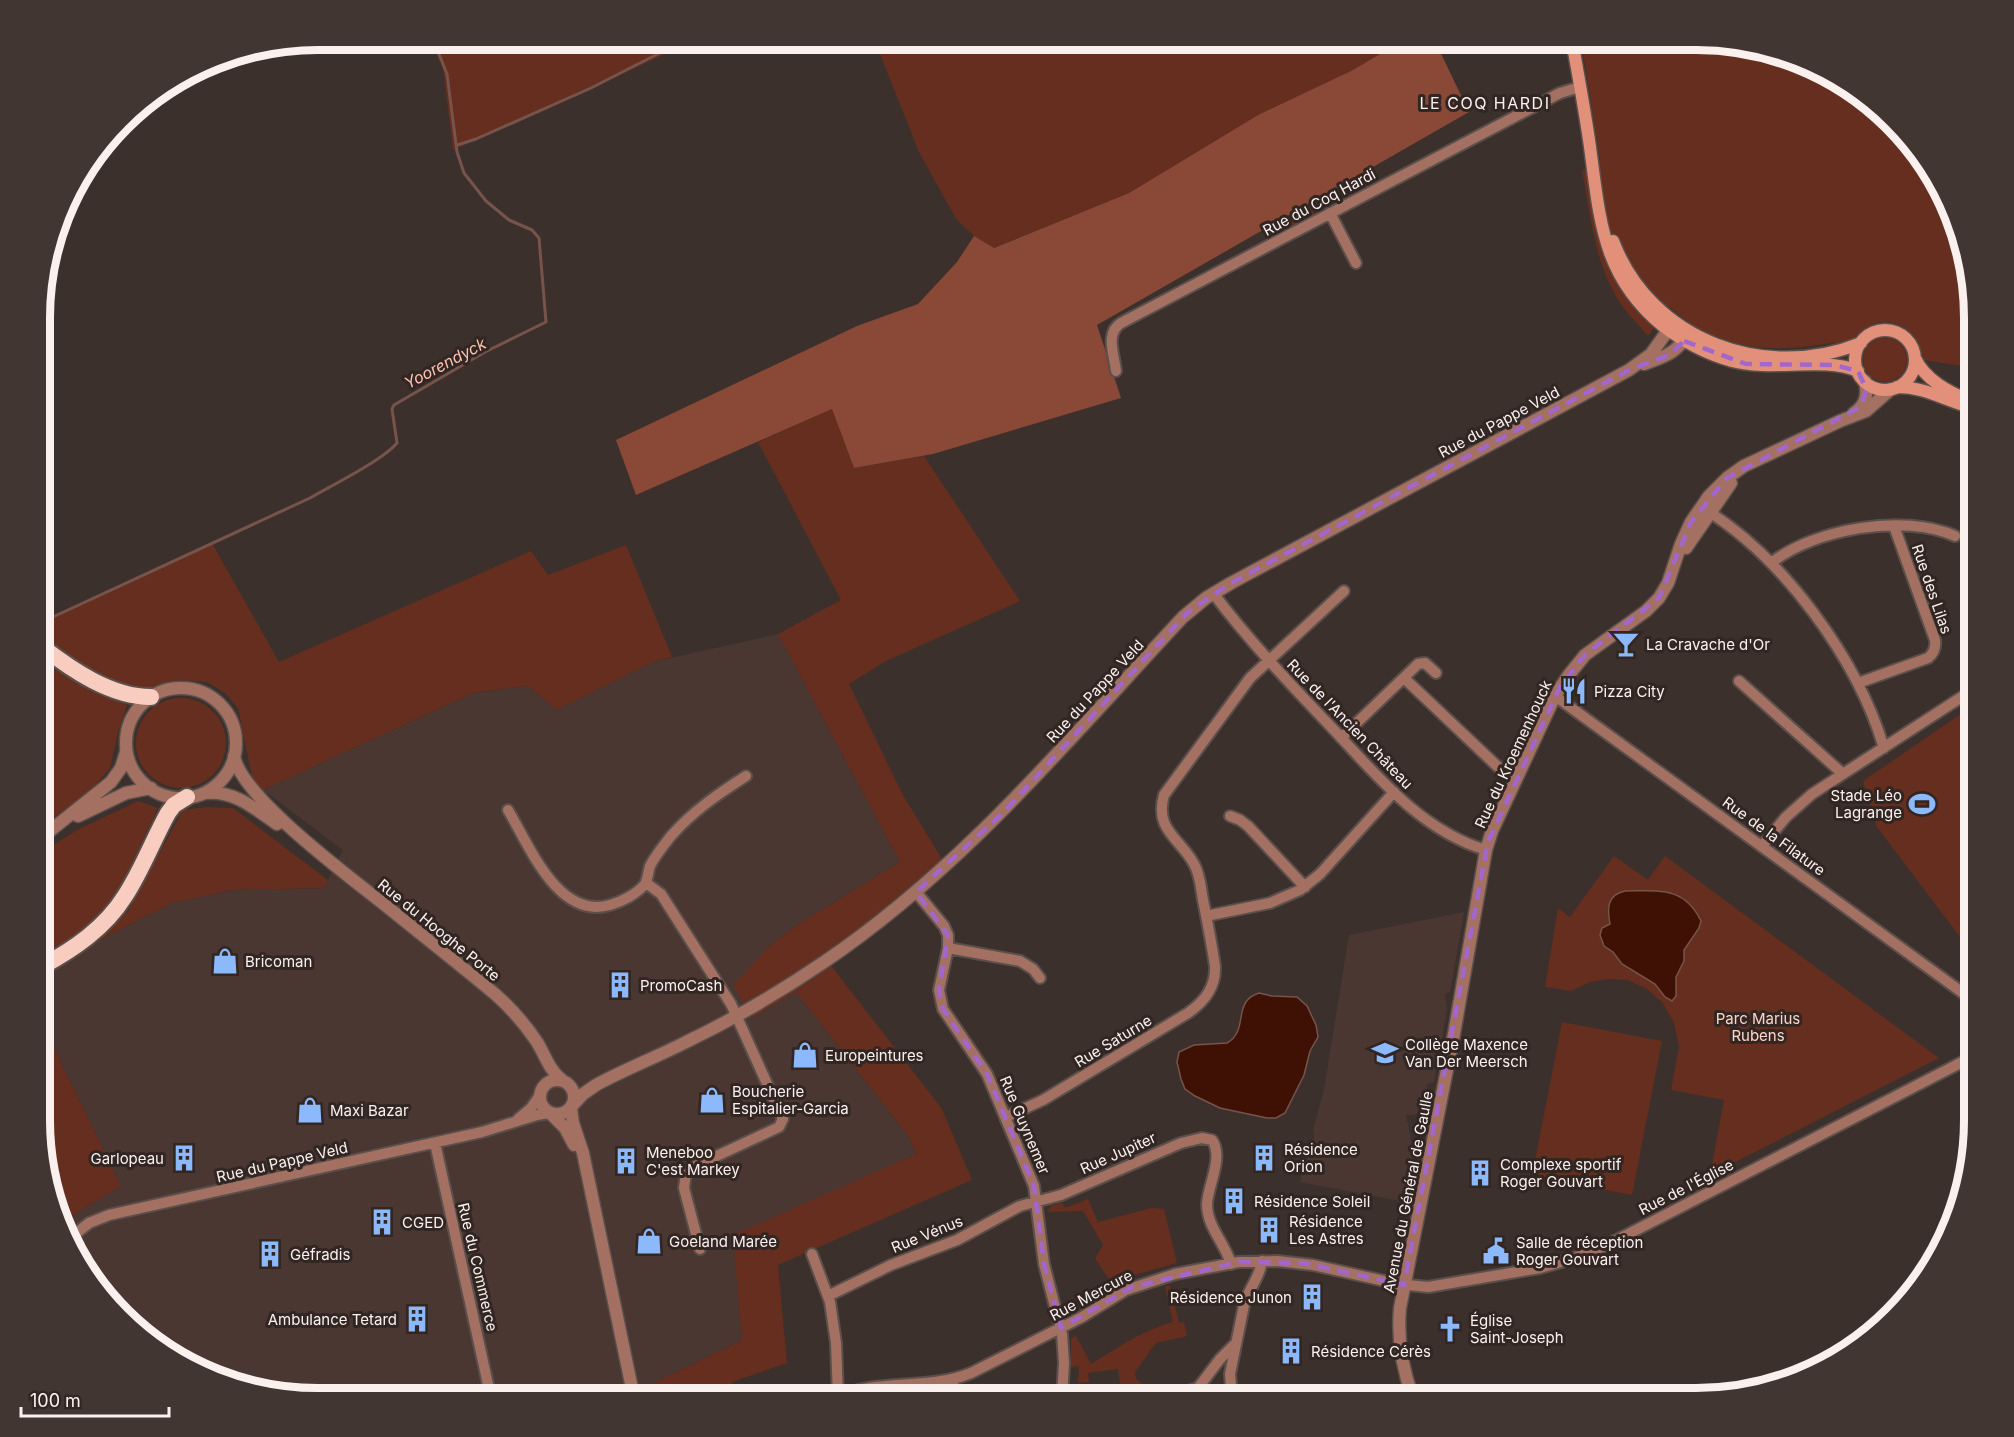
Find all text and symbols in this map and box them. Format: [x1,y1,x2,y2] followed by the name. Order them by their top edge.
[1420,93,1550,113] district label: LE COQ HARDI
[1259,164,1379,240] street label: Rue du Coq Hardi
[401,333,490,393] water label: Yoorendyck
[1435,382,1563,462] street label: Rue du Pappe Veld
[1908,542,1956,636] street label: Rue des Lilas
[1611,629,1641,659] bar icon: La Cravache d'Or
[1042,635,1148,747] street label: Rue du Pappe Veld
[1646,635,1770,654] place label: La Cravache d'Or
[1283,655,1417,793] street label: Rue de l'Ancien Château
[1470,676,1556,831] street label: Rue du Kroemenhouck
[1559,676,1589,706] restaurant icon: Pizza City
[1594,682,1665,701] place label: Pizza City
[1831,786,1902,822] place label: Stade Léo Lagrange
[1907,789,1937,819] sports icon: Stade Léo Lagrange
[1719,792,1829,880] street label: Rue de la Filature
[374,875,504,985] street label: Rue du Hooghe Porte
[210,946,240,976] shop icon: Bricoman
[245,952,312,971] place label: Bricoman
[605,970,635,1000] building icon: PromoCash
[640,976,722,995] place label: PromoCash
[1716,1009,1800,1045] park label: Parc Marius Rubens
[1071,1011,1155,1071] street label: Rue Saturne
[1405,1035,1528,1071] place label: Collège Maxence Van Der Meersch
[1370,1038,1400,1068] school or university icon: Collège Maxence Van Der Meersch
[790,1040,820,1070] shop icon: Europeintures
[825,1046,924,1065] place label: Europeintures
[996,1073,1054,1177] street label: Rue Guynemer
[732,1082,849,1118] place label: Boucherie Espitalier-Garcia
[697,1085,727,1115] shop icon: Boucherie Espitalier-Garcia
[1379,1089,1437,1295] street label: Avenue du Général de Gaulle
[295,1095,325,1125] shop icon: Maxi Bazar
[330,1101,409,1120] place label: Maxi Bazar
[1077,1128,1159,1178] street label: Rue Jupiter
[214,1138,350,1186] street label: Rue du Pappe Veld
[1284,1140,1358,1176] place label: Résidence Orion
[169,1143,199,1173] building icon: Garlopeau
[646,1143,740,1179] place label: Meneboo C'est Markey
[1249,1143,1279,1173] building icon: Résidence Orion
[611,1146,641,1176] building icon: Meneboo C'est Markey
[91,1149,164,1168] place label: Garlopeau
[1500,1155,1622,1191] place label: Complexe sportif Roger Gouvart
[1635,1155,1737,1219] street label: Rue de l'Église
[1465,1158,1495,1188] building icon: Complexe sportif Roger Gouvart
[1219,1186,1249,1216] building icon: Résidence Soleil
[1254,1192,1370,1211] place label: Résidence Soleil
[454,1201,502,1333] street label: Rue du Commerce
[367,1207,397,1237] building icon: CGED
[888,1211,966,1257] street label: Rue Vénus
[1289,1212,1364,1248] place label: Résidence Les Astres
[402,1213,444,1232] place label: CGED
[1254,1215,1284,1245] building icon: Résidence Les Astres
[634,1226,664,1256] shop icon: Goeland Marée
[669,1232,777,1251] place label: Goeland Marée
[1516,1233,1643,1269] place label: Salle de réception Roger Gouvart
[1481,1236,1511,1266] public building icon: Salle de réception Roger Gouvart
[255,1239,285,1269] building icon: Géfradis
[290,1245,350,1264] place label: Géfradis
[1046,1265,1136,1325] street label: Rue Mercure
[1297,1282,1327,1312] building icon: Résidence Junon
[1170,1288,1292,1307] place label: Résidence Junon
[402,1304,432,1334] building icon: Ambulance Tetard
[268,1310,397,1329] place label: Ambulance Tetard
[1470,1311,1564,1347] place label: Église Saint-Joseph
[1435,1314,1465,1344] church icon: Église Saint-Joseph
[1276,1336,1306,1366] building icon: Résidence Cérès
[1311,1342,1431,1361] place label: Résidence Cérès
[21,1380,170,1418] scale bar
[30,1390,81,1411] text: 100 m

